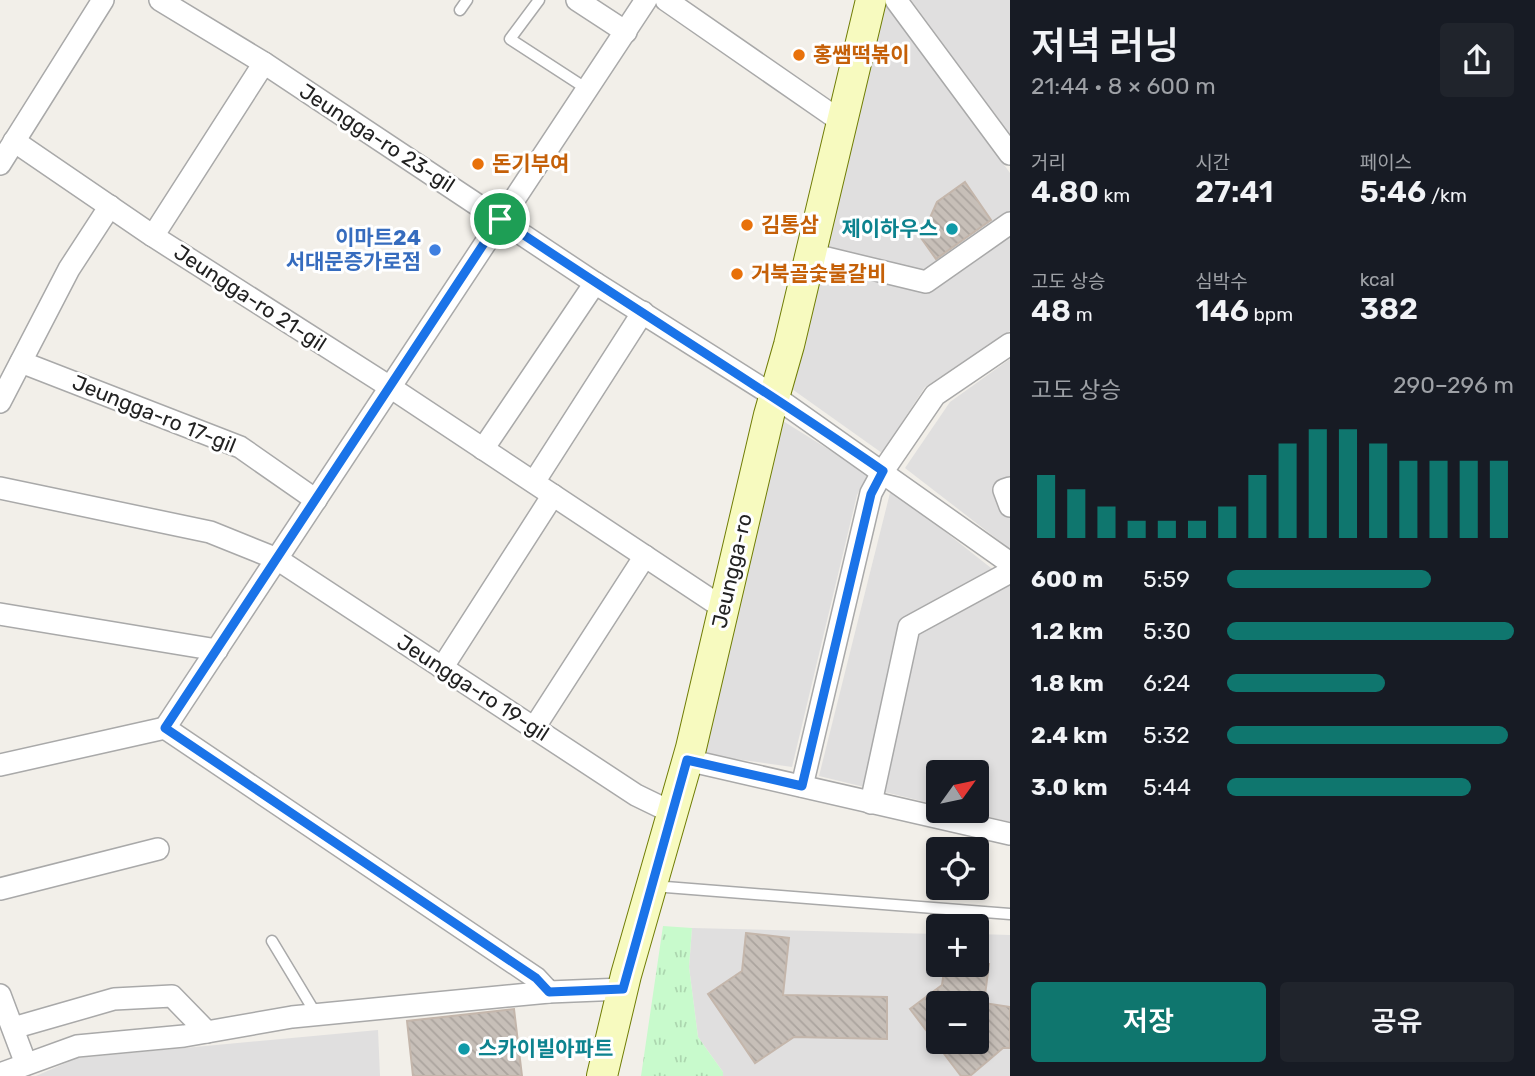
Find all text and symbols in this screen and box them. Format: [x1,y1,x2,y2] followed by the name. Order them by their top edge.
[1031,23,1179,69] text: 저녁 러닝
[1440,23,1514,97] button: share
[813,42,910,67] place label: 홍쌤떡볶이
[791,47,807,63] marker: 홍쌤떡볶이
[1031,72,1216,100] text: 21:44 · 8 × 600 m
[295,78,460,197] street label: Jeungga-ro 23-gil
[492,151,569,176] place label: 돈기부여
[1031,151,1066,174] text: 거리
[1195,151,1230,174] text: 시간
[1360,151,1412,174] text: 페이스
[470,156,486,172] marker: 돈기부여
[1031,174,1099,210] text: 4.80
[1195,174,1273,210] text: 27:41
[1360,174,1426,210] text: 5:46
[1099,184,1130,207] text: km
[1426,184,1467,207] text: /km
[470,189,530,249] pin
[481,200,519,238] icon: arrive
[761,212,819,237] place label: 김통삼
[841,216,938,241] place label: 제이하우스
[739,217,755,233] marker: 김통삼
[944,221,960,237] marker: 제이하우스
[286,225,421,274] place label: 이마트24 서대문증가로점
[169,239,331,356] street label: Jeungga-ro 21-gil
[427,242,443,258] marker: 이마트24 서대문증가로점
[751,261,886,286] place label: 거북골숯불갈비
[729,266,745,282] marker: 거북골숯불갈비
[1360,268,1395,291] text: kcal
[1031,270,1106,293] text: 고도 상승
[1195,270,1248,293] text: 심박수
[1360,291,1418,327] text: 382
[1031,293,1071,329] text: 48
[1195,293,1249,329] text: 146
[1071,303,1093,326] text: m
[1249,303,1293,326] text: bpm
[69,369,240,458] street label: Jeungga-ro 17-gil
[1393,371,1514,399] text: 290–296 m
[1031,376,1121,404] text: 고도 상승
[706,511,757,631] street label: Jeungga-ro
[1031,565,1103,593] text: 600 m
[1143,565,1190,593] text: 5:59
[1031,617,1103,645] text: 1.2 km
[1143,617,1191,645] text: 5:30
[393,629,554,746] street label: Jeungga-ro 19-gil
[1031,669,1104,697] text: 1.8 km
[1143,669,1190,697] text: 6:24
[1031,721,1107,749] text: 2.4 km
[1143,721,1190,749] text: 5:32
[926,760,989,822] north arrow
[926,760,989,1054] map controls
[1031,773,1108,801] text: 3.0 km
[1143,773,1191,801] text: 5:44
[926,837,989,900] button: locate
[926,914,989,977] button: +
[1031,982,1266,1062] button: 저장
[1280,982,1514,1062] button: 공유
[926,991,989,1054] button: −
[478,1036,613,1061] place label: 스카이빌아파트
[456,1041,472,1057] marker: 스카이빌아파트

